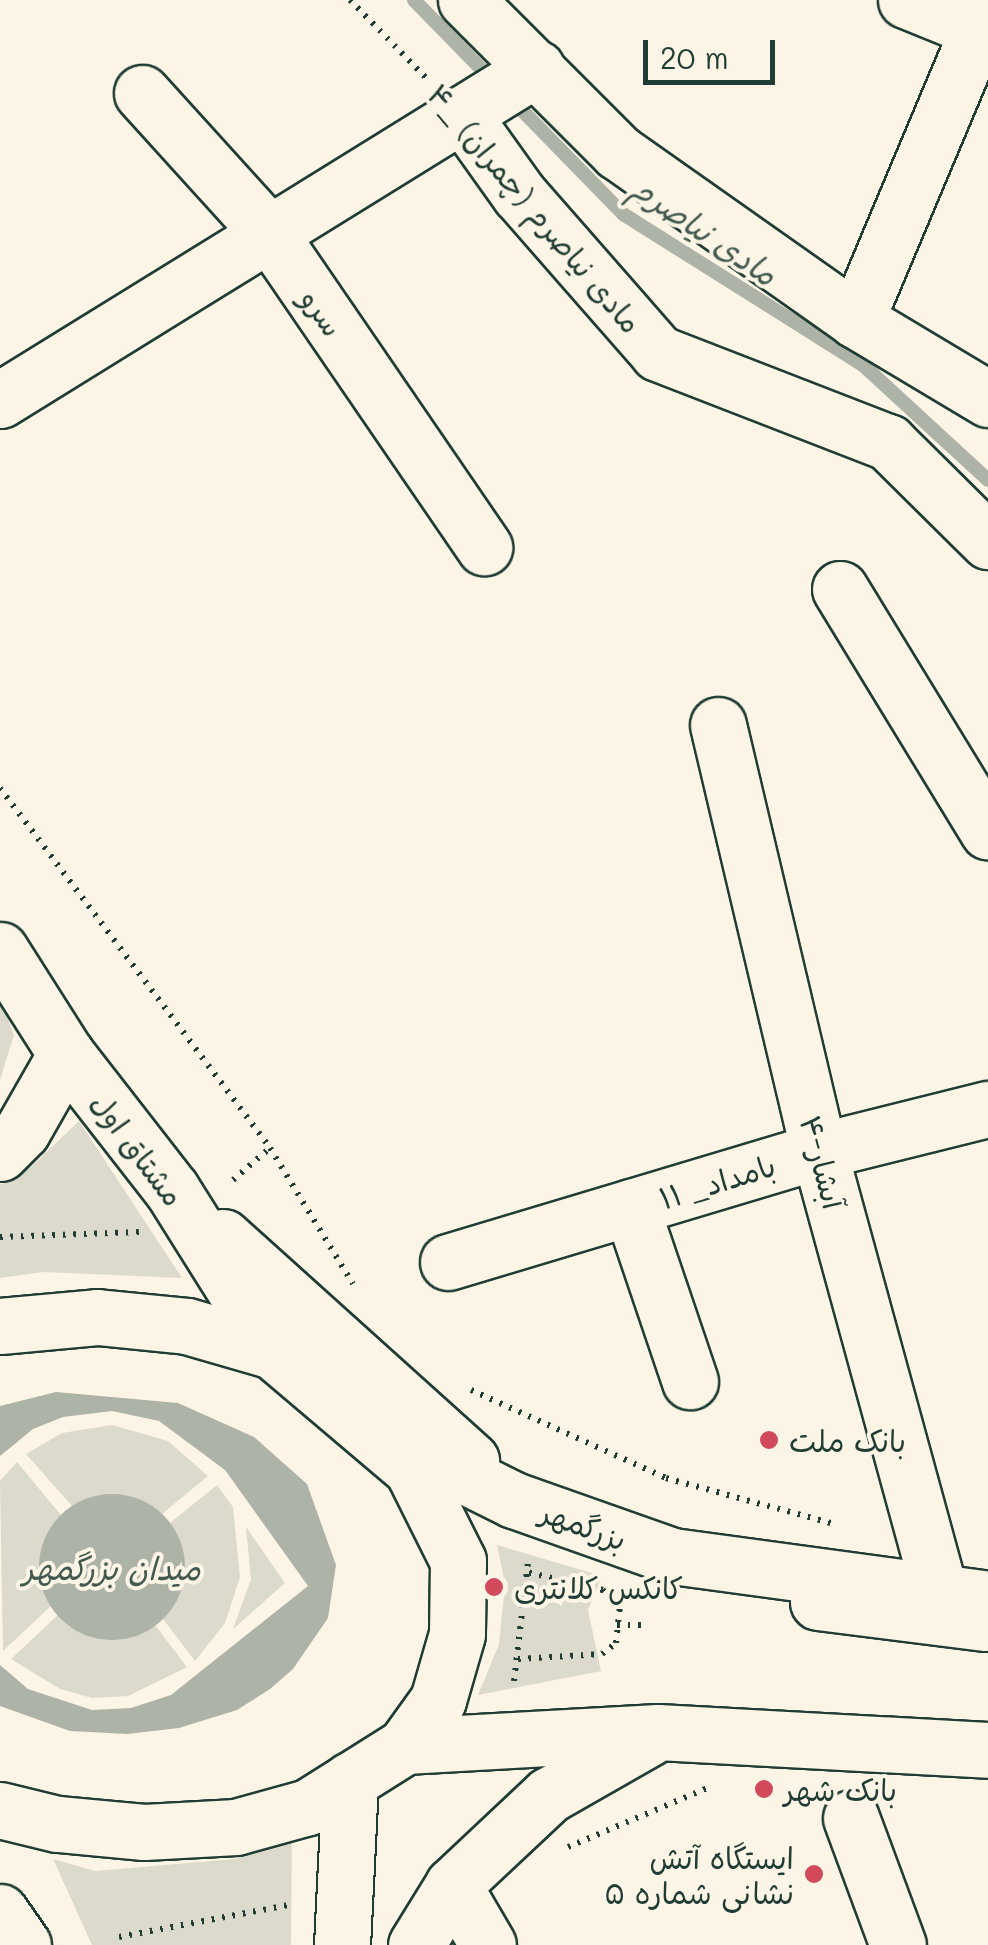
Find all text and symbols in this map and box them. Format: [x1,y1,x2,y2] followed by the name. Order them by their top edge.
[648,20,780,82] scale bar
[660,37,729,77] text: 20 m
[420,76,650,340] street label: ۴_ مادی نیاصرم (چمران)
[625,167,785,293] water label: مادی نیاصرم
[294,281,352,343] street label: سرو
[84,1085,192,1213] street label: مشتاق اول
[793,1111,853,1213] street label: ۴-آبشار
[655,1146,779,1216] street label: ۱۱ _بامداد
[789,1422,906,1458] place label: بانک ملت
[758,1429,780,1451] marker: بانک ملت
[536,1493,632,1557] street label: بزرگمهر
[23,1548,201,1586] water label: میدان بزرگمهر
[514,1569,683,1605] place label: کانکس کلانتری
[483,1576,505,1598] marker: کانکس کلانتری
[784,1771,897,1807] place label: بانک شهر
[753,1778,775,1800] marker: بانک شهر
[604,1839,794,1910] place label: ایستگاه آتش نشانی شماره ۵
[803,1863,825,1885] marker: ایستگاه آتش نشانی شماره ۵

